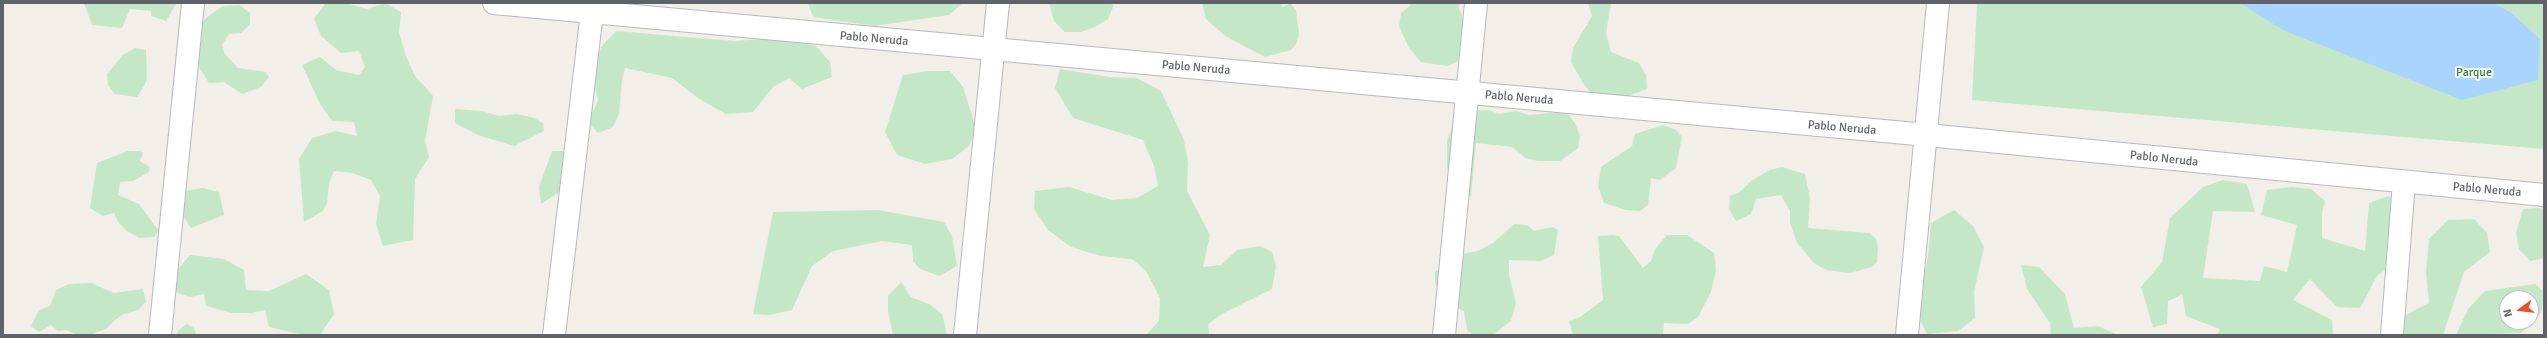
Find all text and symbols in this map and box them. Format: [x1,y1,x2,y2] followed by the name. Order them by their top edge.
[839,29,909,49] street label: Pablo Neruda
[1161,58,1231,78] street label: Pablo Neruda
[2456,66,2492,80] park label: Parque
[1484,88,1554,108] street label: Pablo Neruda
[1807,118,1877,138] street label: Pablo Neruda
[2129,148,2199,170] street label: Pablo Neruda
[2452,180,2522,200] street label: Pablo Neruda
[2499,290,2539,330] north arrow
[2501,308,2515,318] text: N

